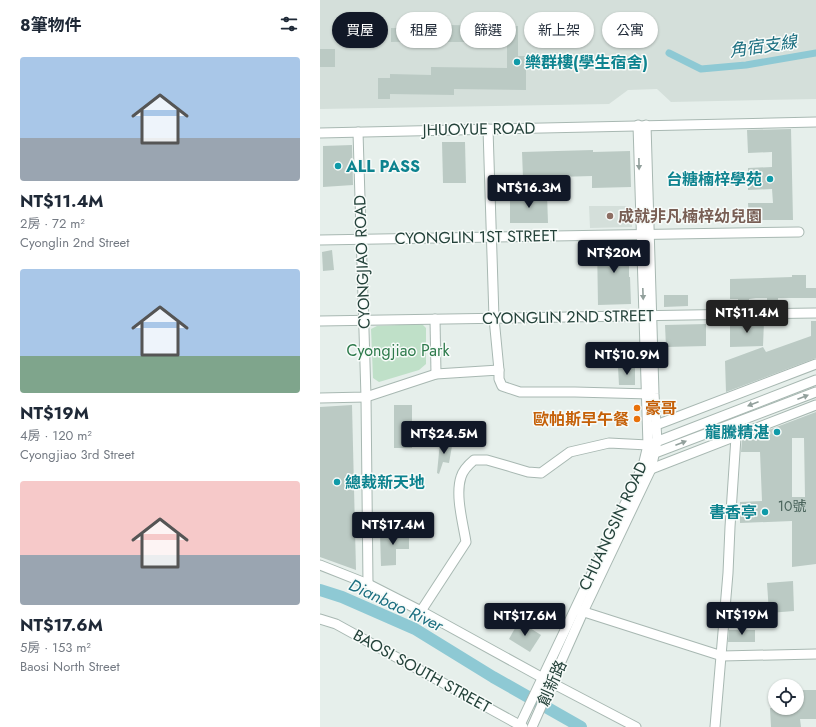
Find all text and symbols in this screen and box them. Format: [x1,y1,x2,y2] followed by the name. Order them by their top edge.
[332,12,388,48] chip: 買屋
[396,12,452,48] chip: 租屋
[460,12,516,48] chip: 篩選
[524,12,594,48] chip: 新上架
[602,12,658,48] chip: 公寓
[20,13,82,37] text: 8筆物件
[278,13,300,35] icon: filters
[728,29,800,63] water label: 角宿支線
[525,51,648,74] place label: 樂群樓(學生宿舍)
[512,57,522,67] marker: 樂群樓(學生宿舍)
[124,83,196,155] icon: home
[421,117,536,142] street label: JHUOYUE ROAD
[345,155,420,178] place label: ALL PASS
[636,158,642,171] one-way arrow
[333,161,343,171] marker: ALL PASS
[666,168,762,191] place label: 台糖楠梓學苑
[765,174,775,184] marker: 台糖楠梓學苑
[488,175,570,209] pin: NT$16.3M
[497,178,561,197] text: NT$16.3M
[20,189,103,213] text: NT$11.4M
[348,195,376,329] street label: CYONGJIAO ROAD
[618,205,762,228] place label: 成就非凡楠梓幼兒園
[605,211,615,221] marker: 成就非凡楠梓幼兒園
[20,214,85,233] text: 2房 · 72 m²
[394,224,558,250] street label: CYONGLIN 1ST STREET
[20,233,129,252] text: Cyonglin 2nd Street
[581,240,647,274] pin: NT$20M
[587,243,641,262] text: NT$20M
[639,288,646,300] one-way arrow
[124,295,196,367] icon: home
[706,300,788,334] pin: NT$11.4M
[715,303,779,322] text: NT$11.4M
[482,304,655,330] street label: CYONGLIN 2ND STREET
[347,339,450,362] park label: Cyongjiao Park
[586,342,668,376] pin: NT$10.9M
[594,345,660,364] text: NT$10.9M
[797,394,809,400] one-way arrow
[645,397,677,420] place label: 豪哥
[20,401,89,425] text: NT$19M
[747,401,759,407] one-way arrow
[632,403,642,413] marker: 豪哥
[533,408,629,431] place label: 歐帕斯早午餐
[632,414,642,424] marker: 歐帕斯早午餐
[403,421,485,455] pin: NT$24.5M
[705,421,769,444] place label: 龍騰精湛
[410,424,478,443] text: NT$24.5M
[20,426,92,445] text: 4房 · 120 m²
[772,427,782,437] marker: 龍騰精湛
[675,440,687,446] one-way arrow
[20,445,134,464] text: Cyongjiao 3rd Street
[573,457,653,594] street label: CHUANGSIN ROAD
[345,471,425,494] place label: 總裁新天地
[332,477,342,487] marker: 總裁新天地
[778,496,806,516] house number: 10號
[709,501,757,524] place label: 書香亭
[124,507,196,579] icon: home
[760,507,770,517] marker: 書香亭
[352,512,434,546] pin: NT$17.4M
[361,515,425,534] text: NT$17.4M
[345,573,448,638] water label: Dianbao River
[709,602,775,636] pin: NT$19M
[484,603,566,637] pin: NT$17.6M
[716,605,768,624] text: NT$19M
[493,606,557,625] text: NT$17.6M
[20,613,103,637] text: NT$17.6M
[349,624,495,719] street label: BAOSI SOUTH STREET
[20,638,91,657] text: 5房 · 153 m²
[532,656,572,710] street label: 創新路
[20,657,120,676] text: Baosi North Street
[768,679,804,715] map controls
[768,679,804,715] button: locate

